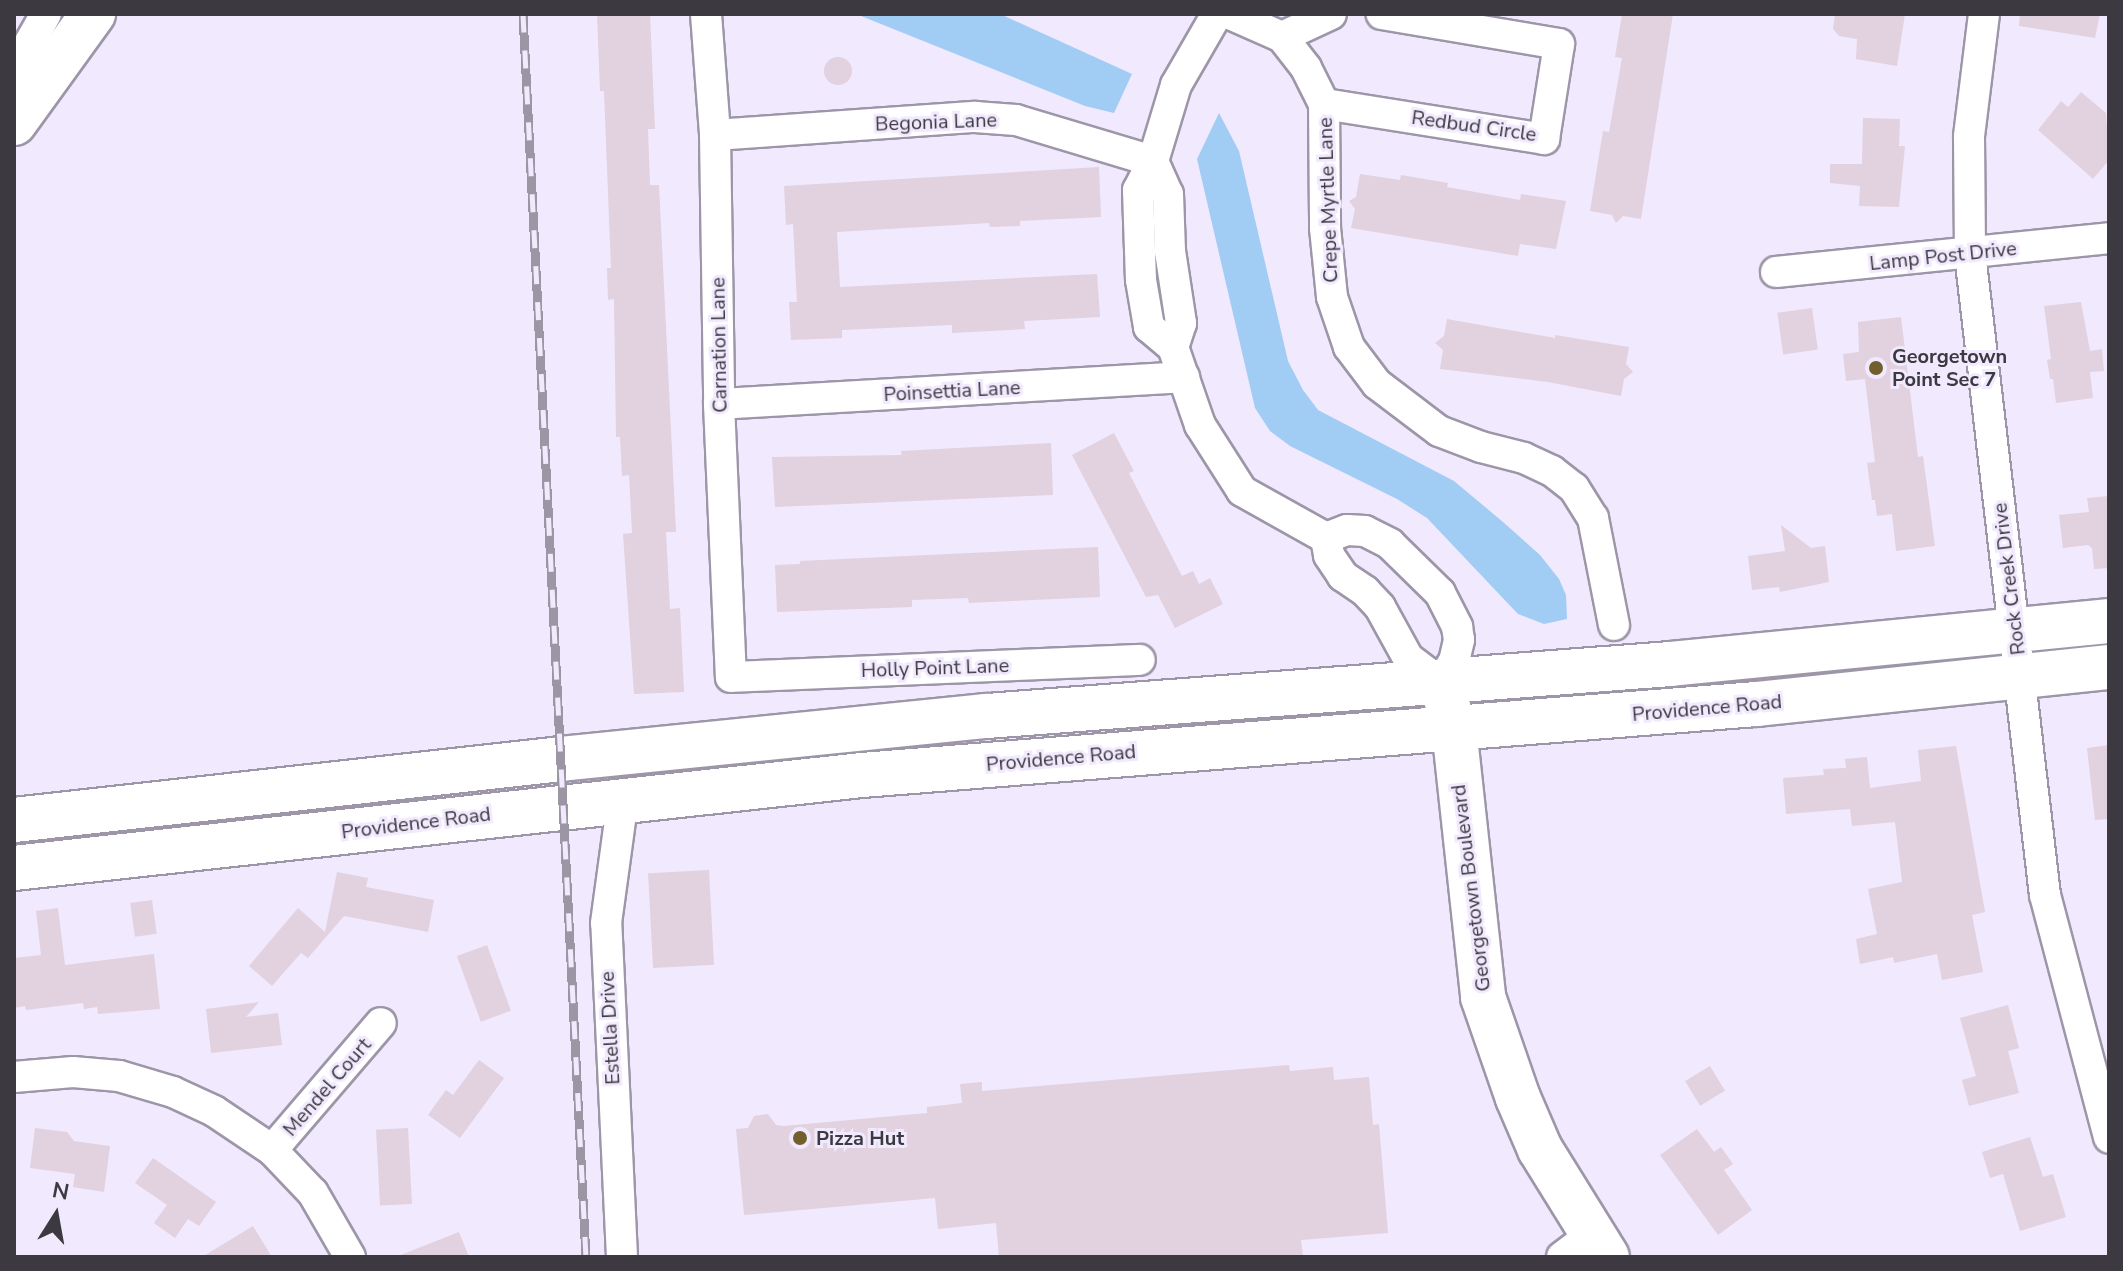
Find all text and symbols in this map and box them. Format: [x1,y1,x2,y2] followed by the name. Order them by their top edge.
[1410,105,1538,147] street label: Redbud Circle
[875,108,997,136] street label: Begonia Lane
[1313,117,1343,283] street label: Crepe Myrtle Lane
[1868,236,2018,276] street label: Lamp Post Drive
[706,277,732,413] street label: Carnation Lane
[1892,344,2007,391] place label: Georgetown Point Sec 7
[1867,359,1885,377] marker: Georgetown Point Sec 7
[883,375,1021,407] street label: Poinsettia Lane
[1988,502,2030,656] street label: Rock Creek Drive
[860,653,1010,683] street label: Holly Point Lane
[1631,689,1783,727] street label: Providence Road
[985,739,1137,777] street label: Providence Road
[1446,783,1496,993] street label: Georgetown Boulevard
[340,802,492,844] street label: Providence Road
[595,971,625,1085] street label: Estella Drive
[278,1033,376,1141] street label: Mendel Court
[816,1126,904,1150] place label: Pizza Hut
[791,1129,809,1147] marker: Pizza Hut
[16,1175,96,1255] north arrow
[50,1175,72,1208] text: N

